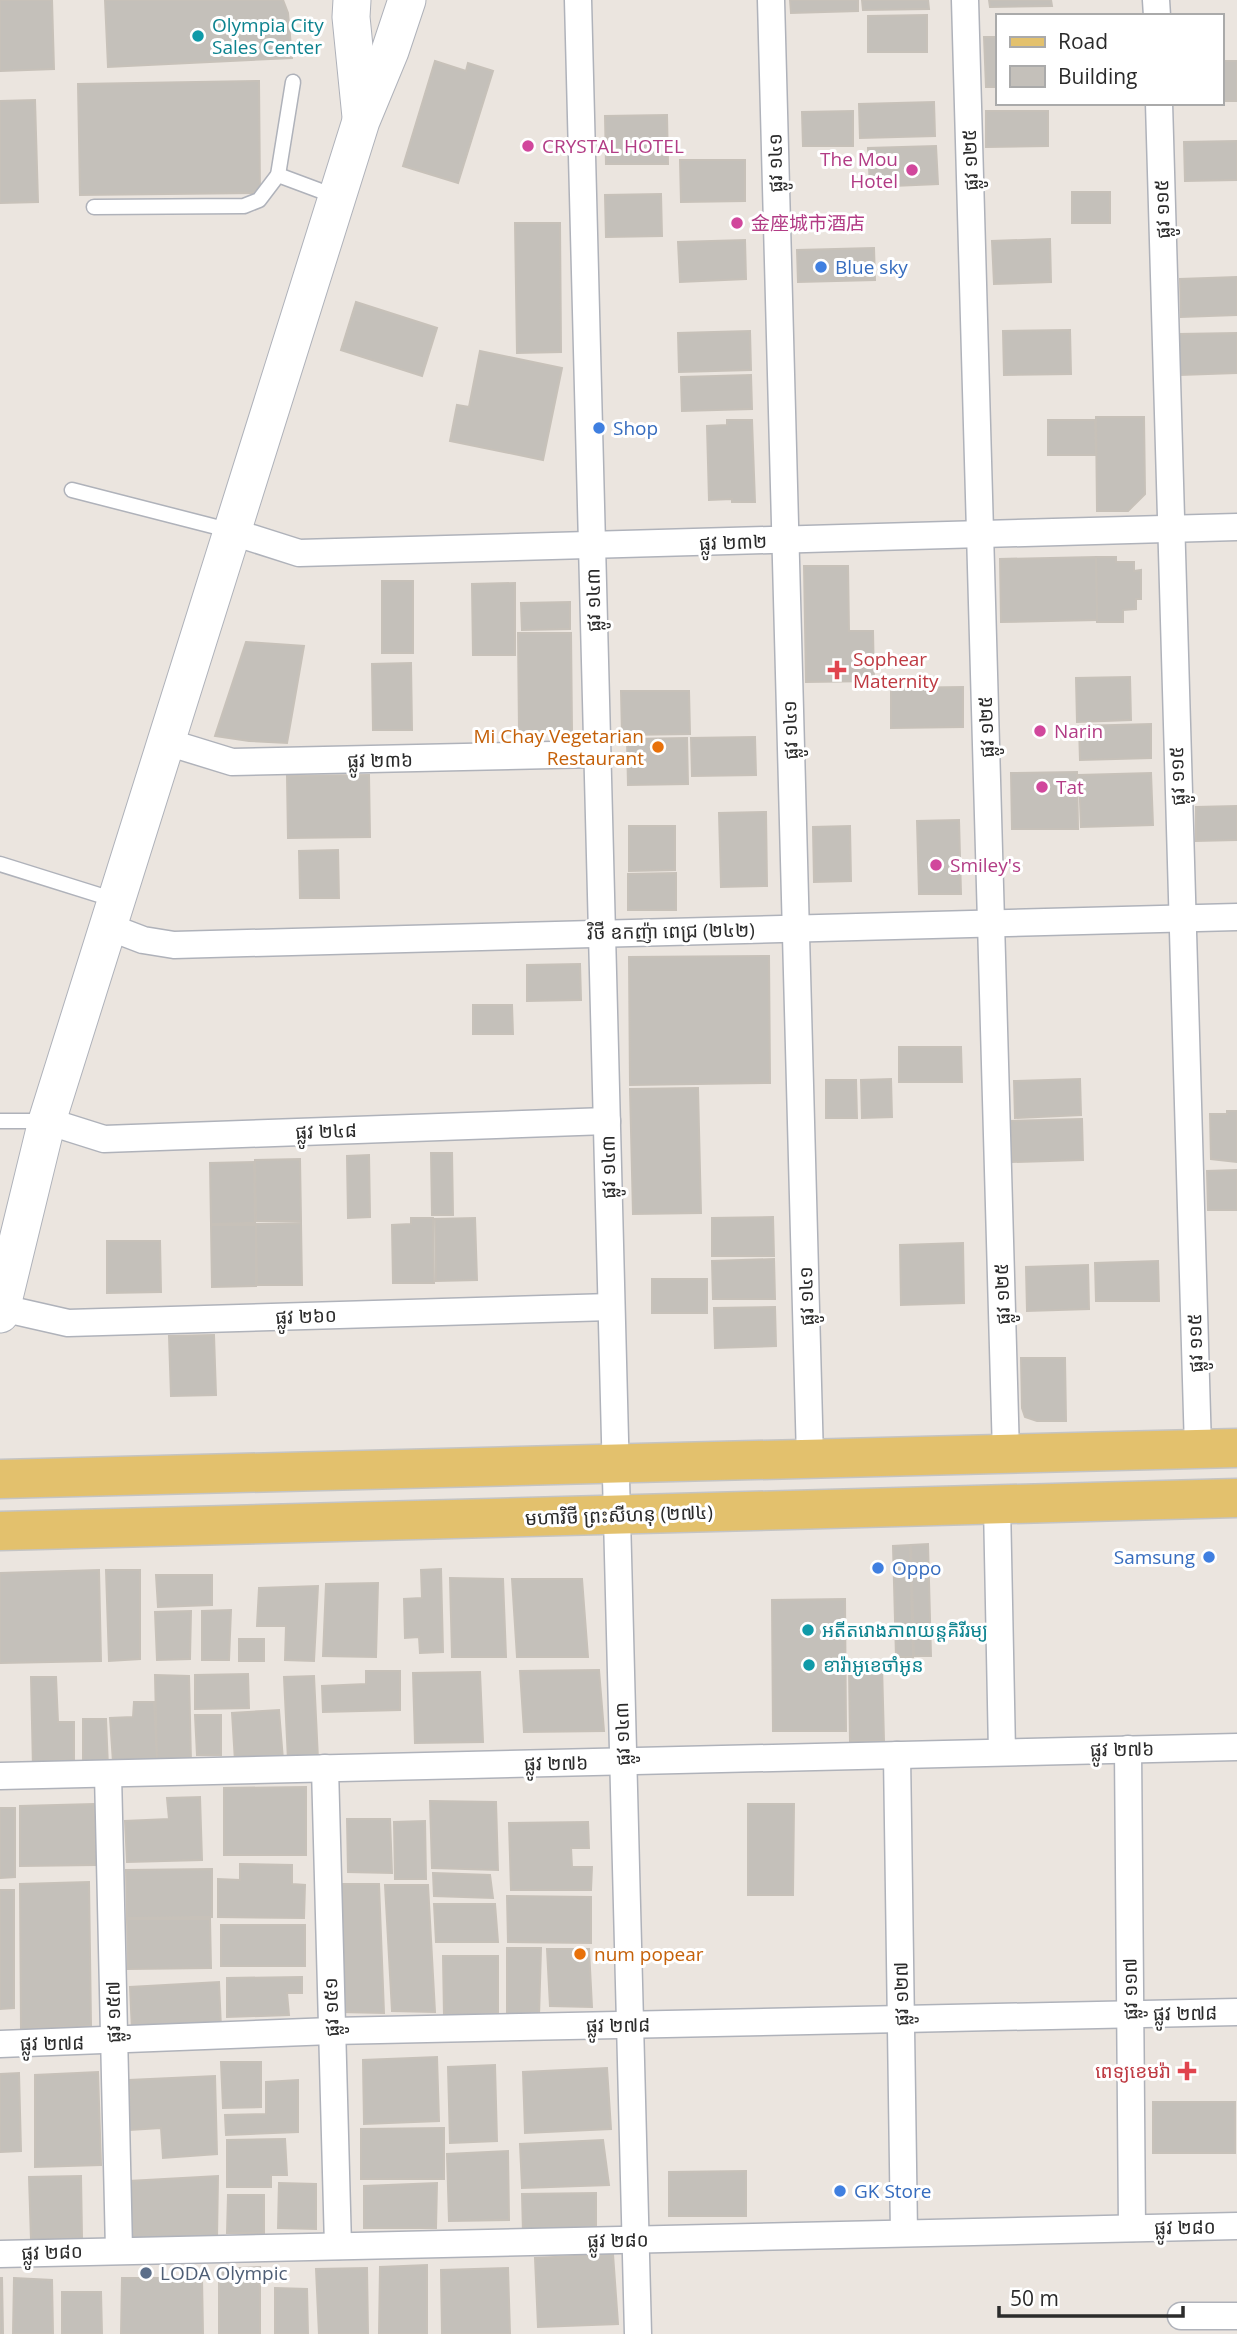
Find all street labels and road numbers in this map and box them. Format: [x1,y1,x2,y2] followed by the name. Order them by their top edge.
[956,129,989,191] street label: ផ្លូវ ១២៥
[761,133,793,193] street label: ផ្លូវ ១៤១
[1148,179,1181,239] street label: ផ្លូវ ១១៥
[698,528,768,561] street label: ផ្លូវ ២៣២
[579,568,611,632] street label: ផ្លូវ ១៤៣
[972,696,1005,758] street label: ផ្លូវ ១២៥
[776,700,809,760] street label: ផ្លូវ ១៤១
[347,746,413,778] street label: ផ្លូវ ២៣៦
[1163,746,1196,806] street label: ផ្លូវ ១១៥
[586,917,755,945] street label: វិថី ឧកញ៉ា ពេជ្រ (២៤២)
[295,1117,357,1150] street label: ផ្លូវ ២៤៨
[594,1135,626,1199] street label: ផ្លូវ ១៤៣
[988,1263,1021,1325] street label: ផ្លូវ ១២៥
[792,1266,825,1326] street label: ផ្លូវ ១៤១
[275,1302,337,1335] street label: ផ្លូវ ២៦០
[1181,1313,1214,1373] street label: ផ្លូវ ១១៥
[525,1499,713,1532] street label: មហាវិថី ព្រះសីហនុ (២៧៤)
[608,1702,641,1766] street label: ផ្លូវ ១៤៣
[1090,1735,1154,1767] street label: ផ្លូវ ២៧៦
[524,1749,588,1781] street label: ផ្លូវ ២៧៦
[1116,1958,1148,2020] street label: ផ្លូវ ១១៧
[887,1962,919,2026] street label: ផ្លូវ ១២៧
[317,1977,350,2037] street label: ផ្លូវ ១៥១
[99,1981,131,2043] street label: ផ្លូវ ១៥៧
[1153,1999,1217,2031] street label: ផ្លូវ ២៧៨
[586,2011,650,2043] street label: ផ្លូវ ២៧៨
[20,2029,84,2061] street label: ផ្លូវ ២៧៨
[1154,2213,1216,2245] street label: ផ្លូវ ២៨០
[587,2226,649,2258] street label: ផ្លូវ ២៨០
[21,2238,83,2271] street label: ផ្លូវ ២៨០

